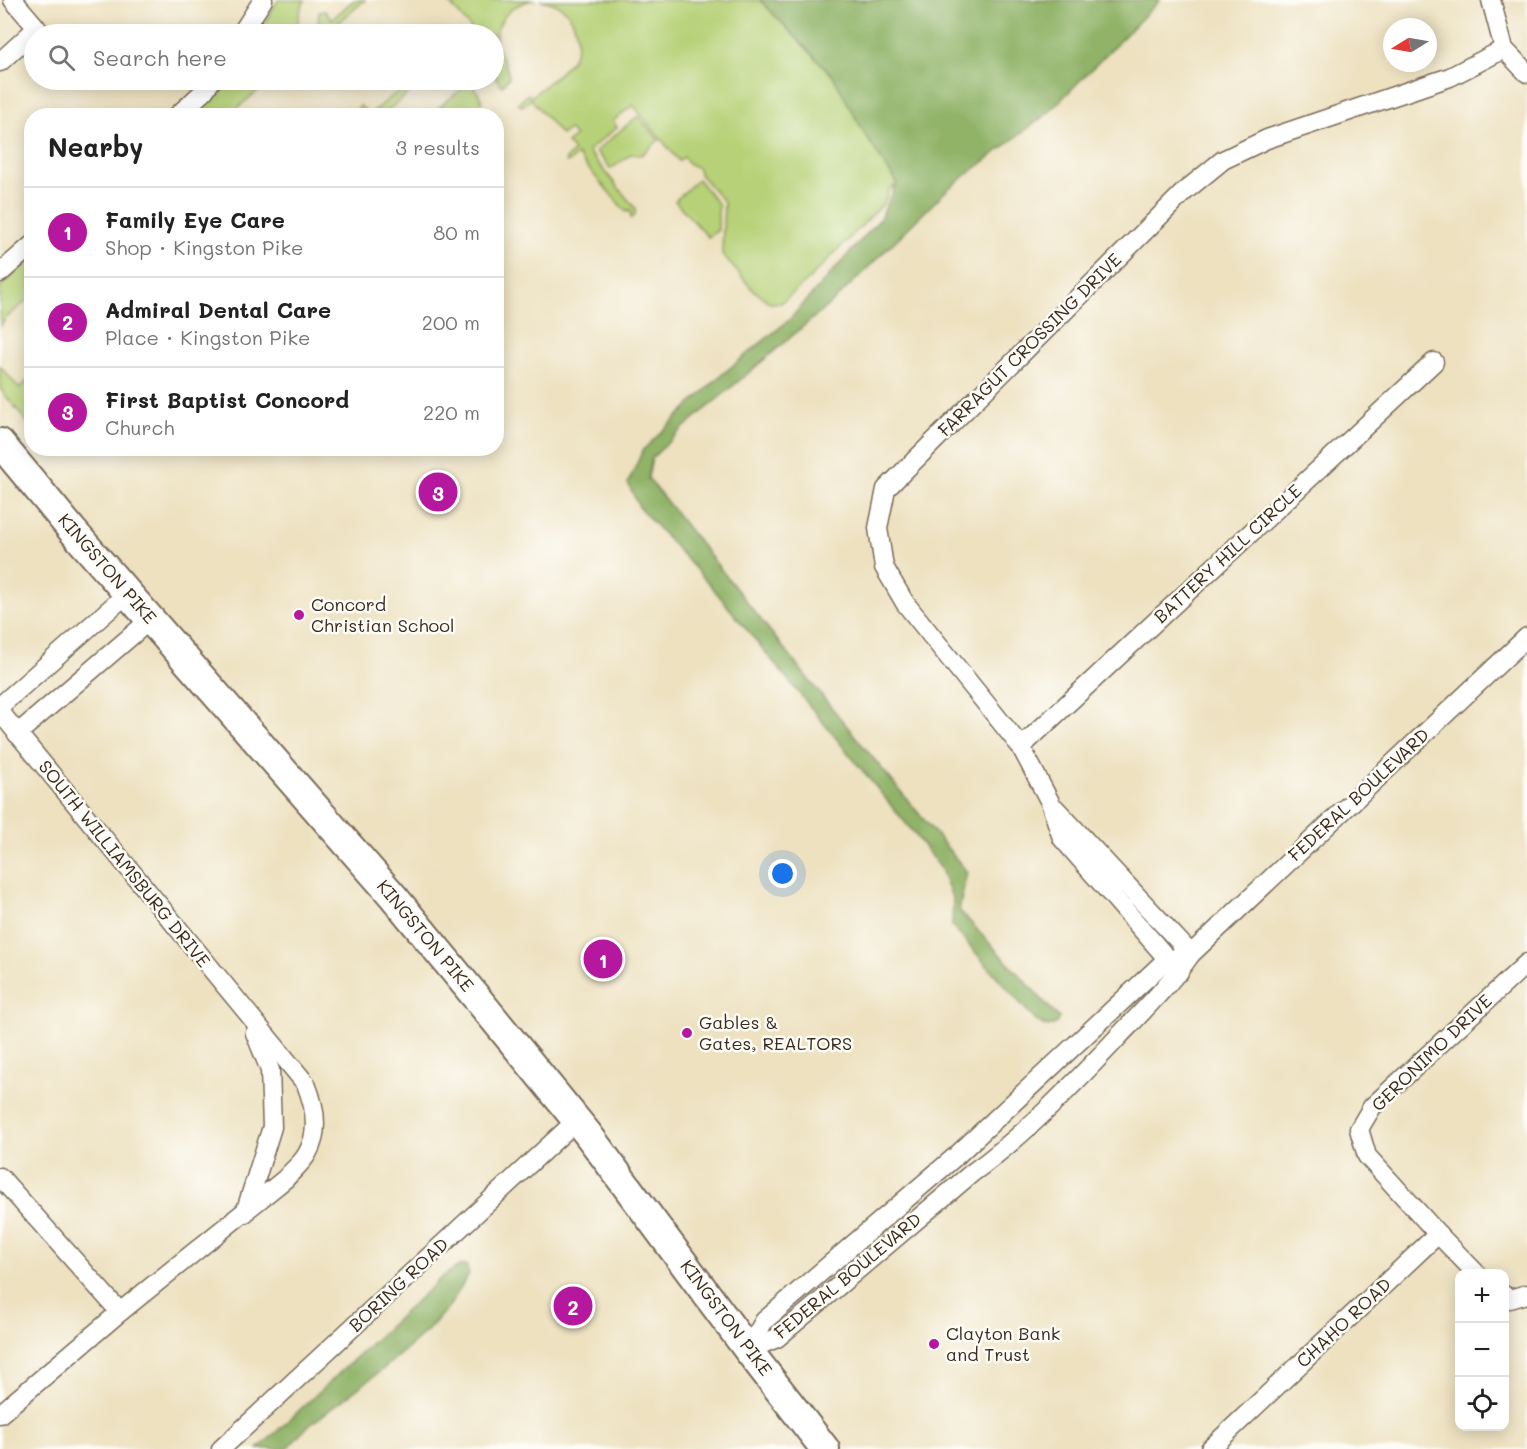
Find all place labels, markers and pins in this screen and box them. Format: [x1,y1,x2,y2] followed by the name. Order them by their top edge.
[418,470,458,514] pin: 3
[311,592,454,637] place label: Concord Christian School
[292,608,306,622] marker: Concord Christian School
[584,936,622,982] pin: 1
[699,1010,852,1055] place label: Gables & Gates, REALTORS
[680,1026,694,1040] marker: Gables & Gates, REALTORS
[554,1284,592,1328] pin: 2
[946,1321,1060,1366] place label: Clayton Bank and Trust
[927,1337,941,1351] marker: Clayton Bank and Trust

